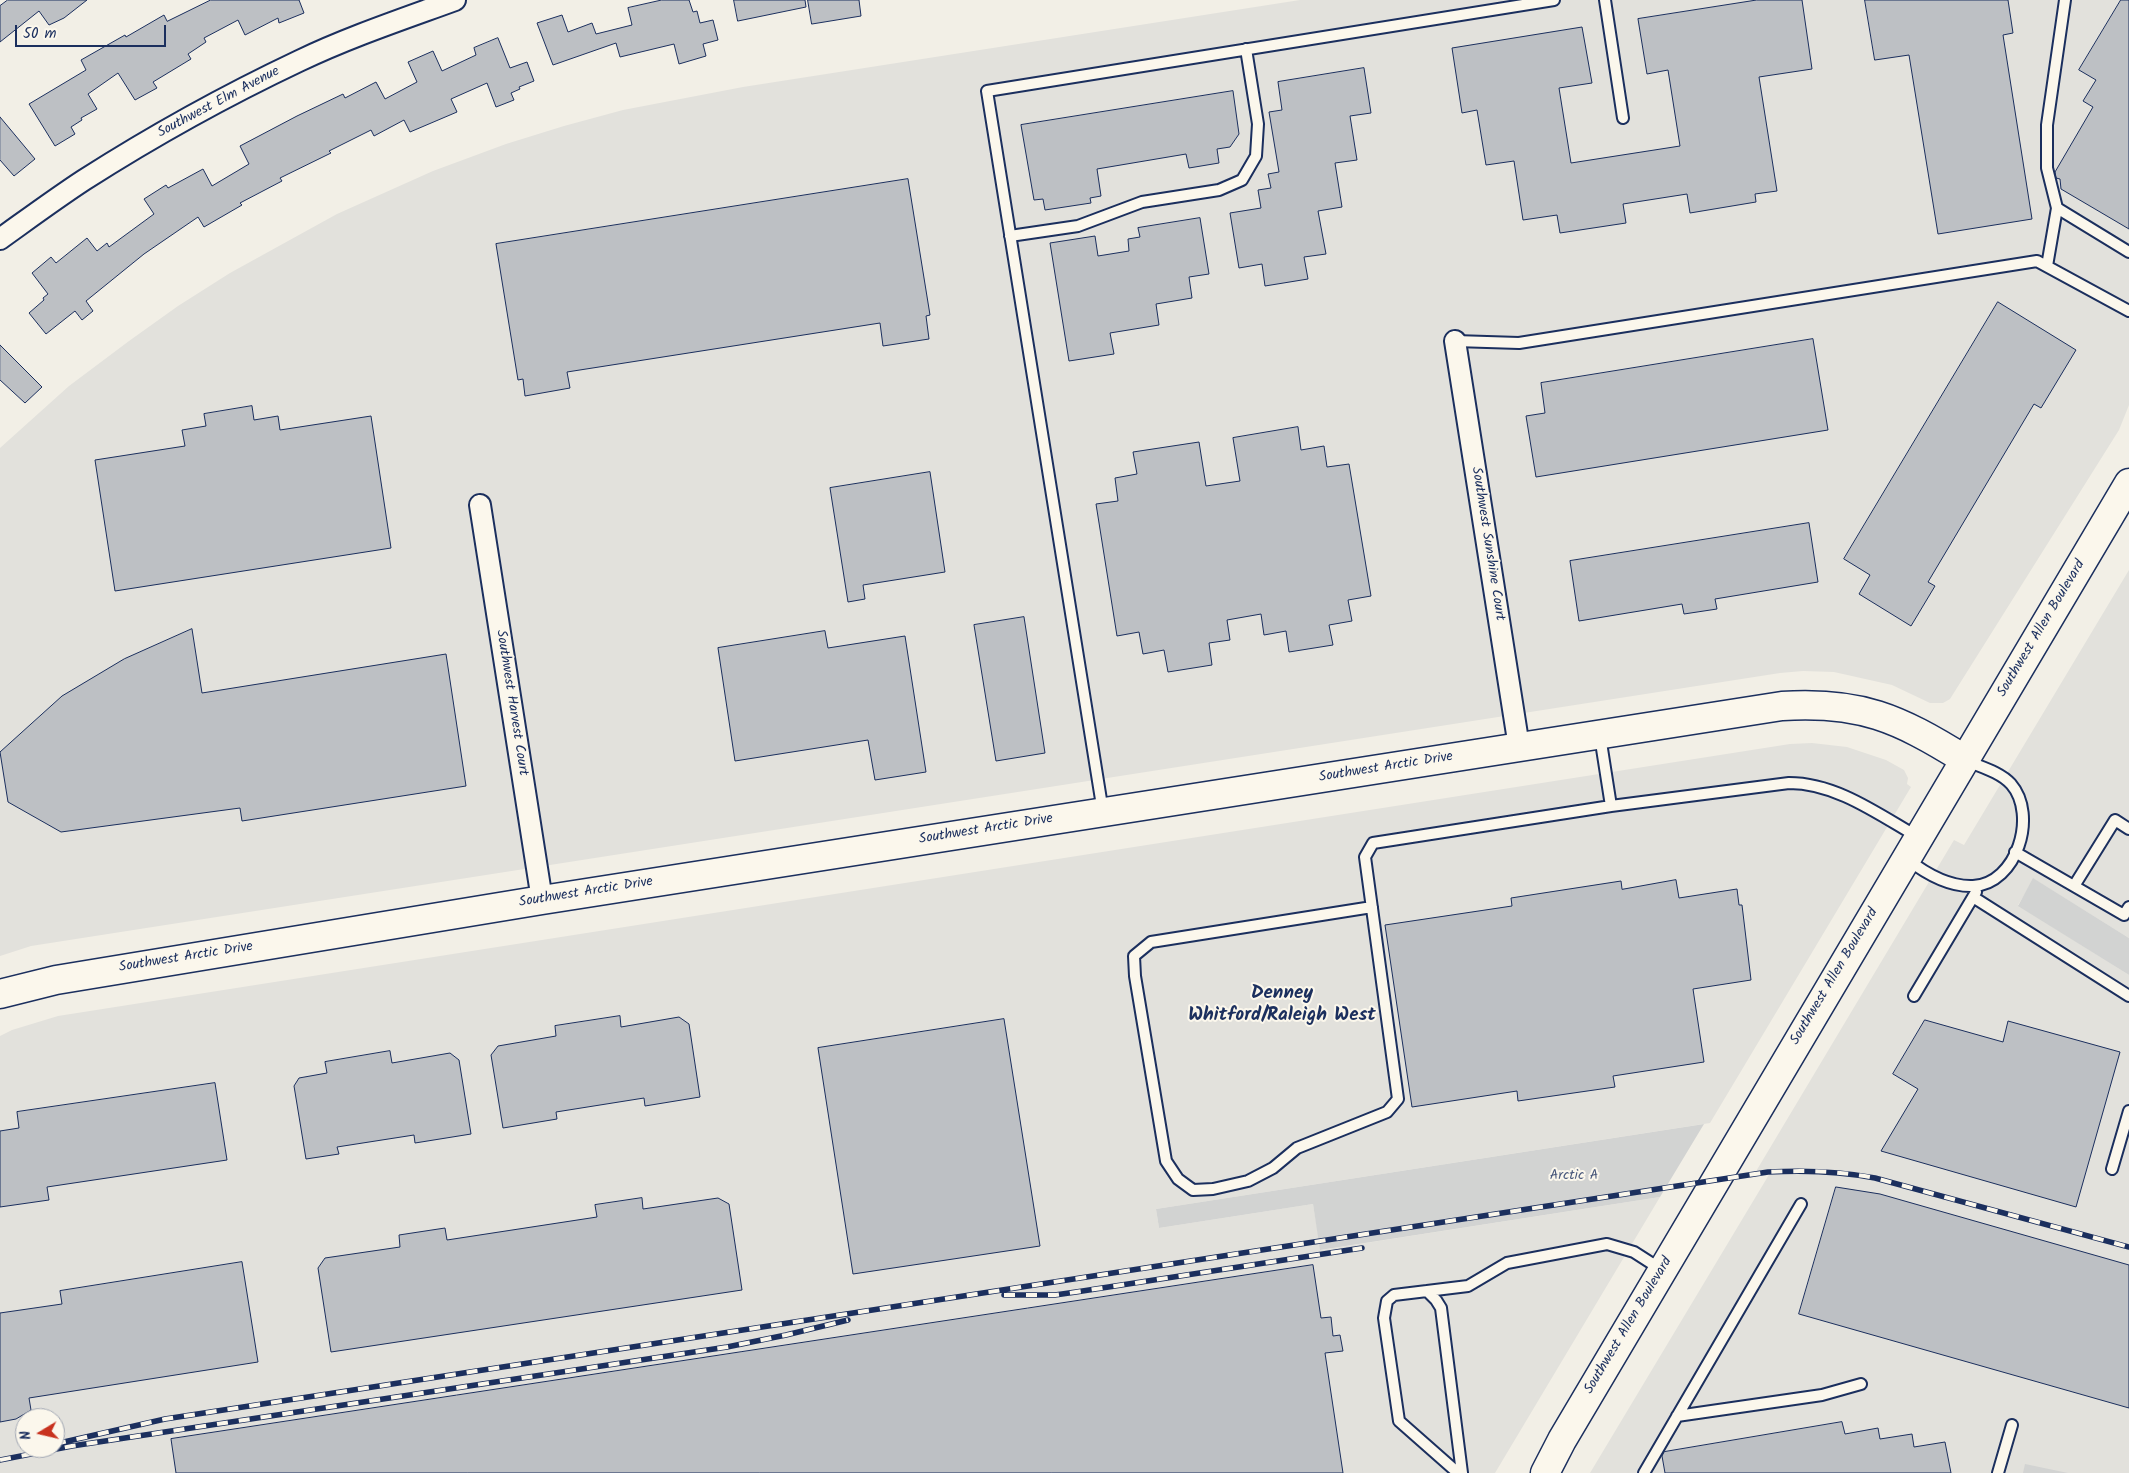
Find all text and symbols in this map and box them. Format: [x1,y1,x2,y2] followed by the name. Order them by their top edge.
[18,15,169,47] scale bar
[23,22,57,46] text: 50 m
[155,64,283,142] street label: Southwest Elm Avenue
[1467,466,1507,622] street label: Southwest Sunshine Court
[1994,558,2090,700] street label: Southwest Allen Boulevard
[491,629,531,777] street label: Southwest Harvest Court
[1318,749,1454,787] street label: Southwest Arctic Drive
[918,811,1054,849] street label: Southwest Arctic Drive
[518,874,654,912] street label: Southwest Arctic Drive
[1787,906,1883,1048] street label: Southwest Allen Boulevard
[118,939,254,977] street label: Southwest Arctic Drive
[1188,984,1376,1028] district label: Denney Whitford/Raleigh West
[1550,1169,1598,1185] park label: Arctic A
[1581,1255,1677,1397] street label: Southwest Allen Boulevard
[15,1408,65,1458] north arrow
[15,1429,38,1441] text: N

